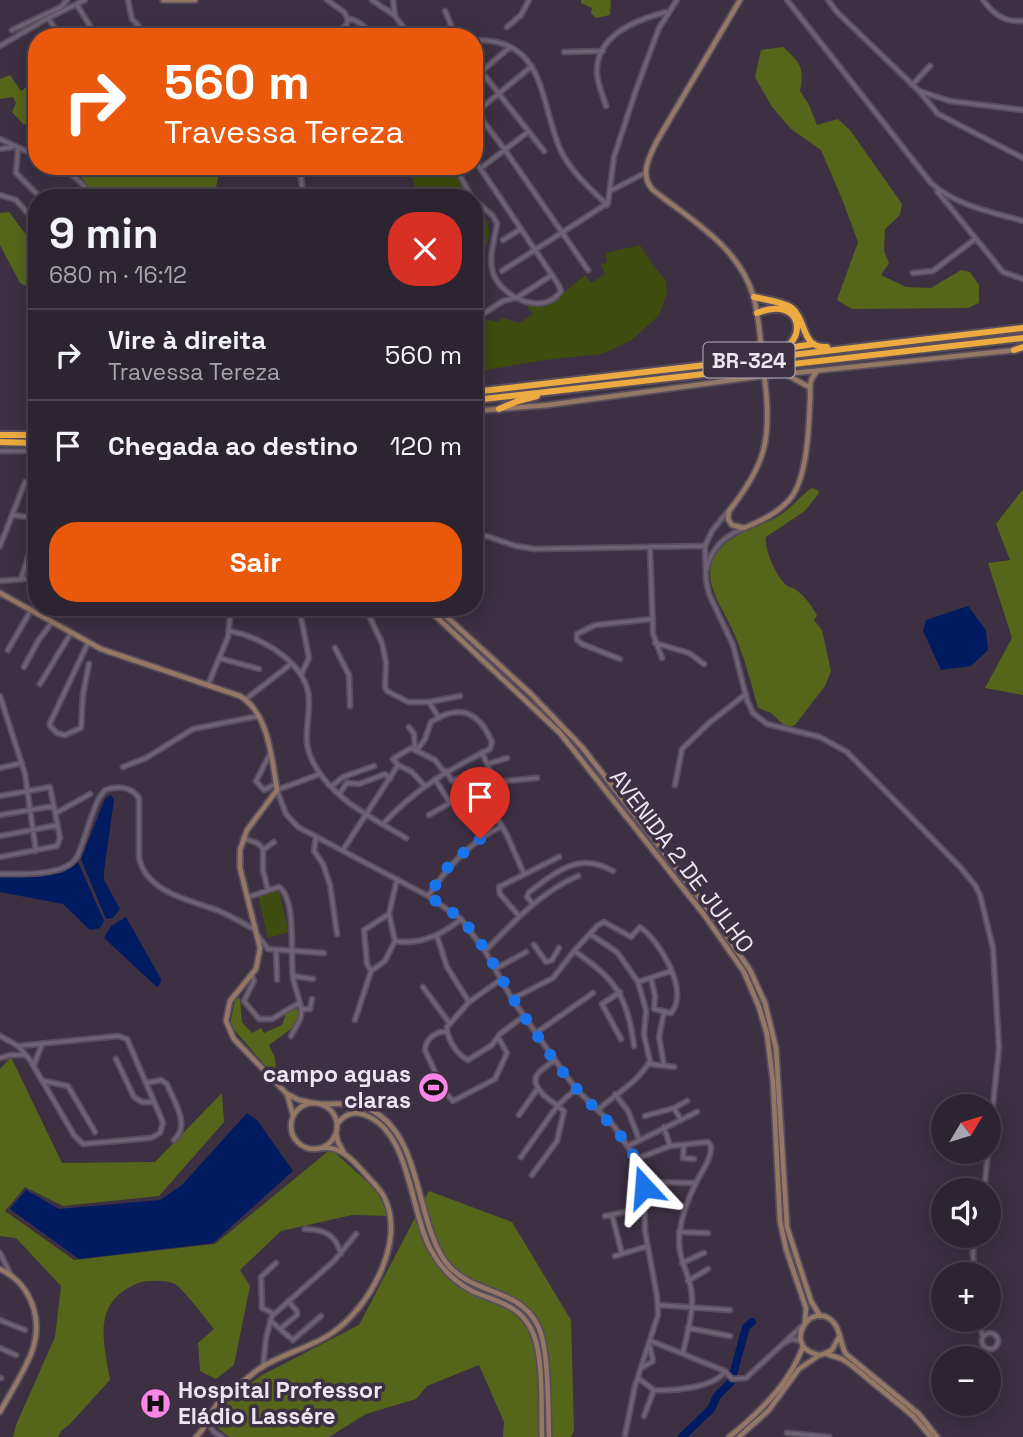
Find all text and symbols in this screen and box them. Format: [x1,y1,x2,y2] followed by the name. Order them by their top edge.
[164,51,310,113] text: 560 m
[49,56,140,147] icon: right
[164,112,404,152] text: Travessa Tereza
[49,207,159,260] text: 9 min
[388,212,462,286] button: close
[49,260,187,290] text: 680 m · 16:12
[108,323,266,357] text: Vire à direita
[49,336,87,374] icon: right
[385,338,462,372] text: 560 m
[704,342,794,378] road number: BR-324
[108,357,280,387] text: Travessa Tereza
[49,427,87,465] icon: arrive
[108,429,358,463] text: Chegada ao destino
[390,429,462,463] text: 120 m
[49,522,462,602] button: Sair
[603,763,761,959] street label: AVENIDA 2 DE JULHO
[450,767,510,839] pin
[461,778,499,816] icon: arrive
[263,1059,411,1115] place label: campo aguas claras
[417,1070,451,1104] sports icon: campo aguas claras
[931,1094,1001,1164] north arrow
[931,1094,1001,1416] map controls
[607,1150,681,1224] position arrow
[931,1178,1001,1248] button: sound
[931,1262,1001,1332] button: +
[931,1346,1001,1416] button: −
[178,1375,382,1431] place label: Hospital Professor Eládio Lassére
[138,1386,172,1420] hospital icon: Hospital Professor Eládio Lassére

